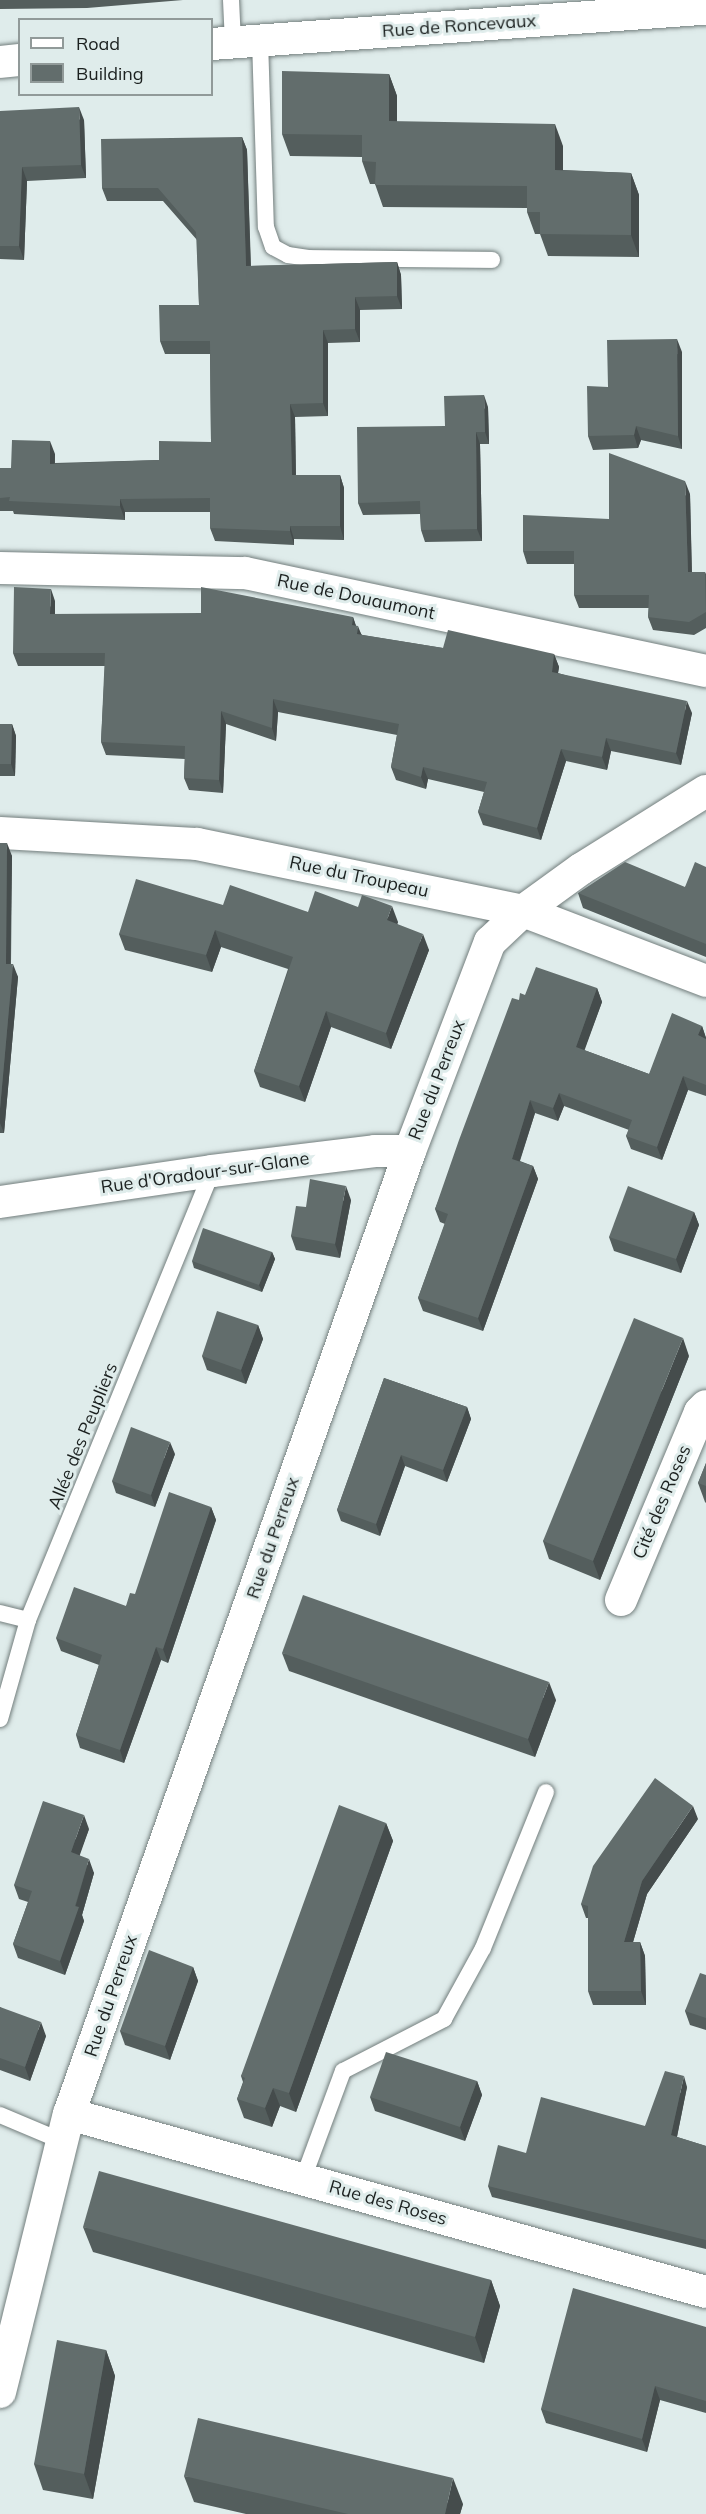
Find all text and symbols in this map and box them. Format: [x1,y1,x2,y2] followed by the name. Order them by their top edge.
[381,10,537,42] street label: Rue de Roncevaux
[18,18,213,96] legend
[76,32,120,55] text: Road
[76,62,144,85] text: Building
[275,570,437,624] street label: Rue de Douaumont
[288,852,430,902] street label: Rue du Troupeau
[404,1017,470,1143] street label: Rue du Perreux
[99,1148,311,1198] street label: Rue d'Oradour-sur-Glane
[44,1359,122,1513] street label: Allée des Peupliers
[628,1442,696,1562] street label: Cité des Roses
[242,1474,304,1602] street label: Rue du Perreux
[80,1932,142,2060] street label: Rue du Perreux
[327,2176,449,2230] street label: Rue des Roses

